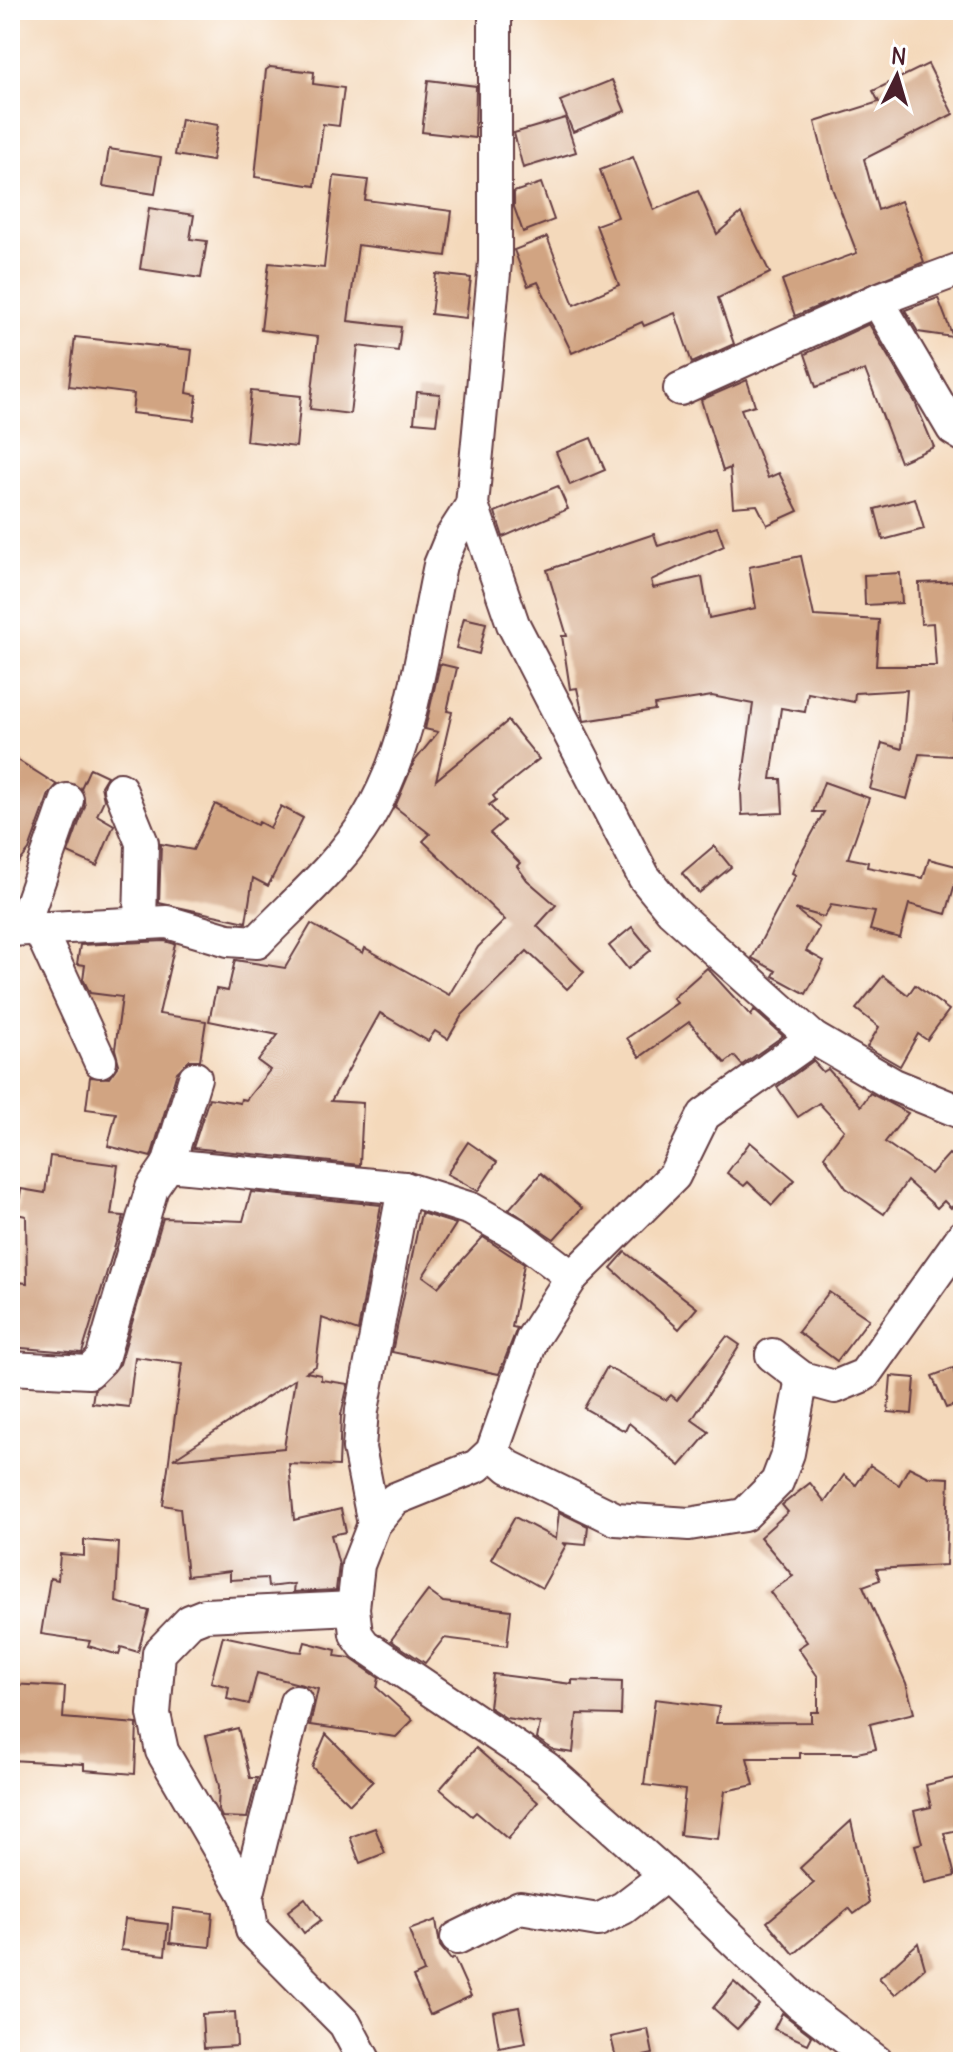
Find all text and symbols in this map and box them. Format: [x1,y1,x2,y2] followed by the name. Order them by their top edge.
[857,36,937,116] north arrow
[890,41,908,71] text: N

